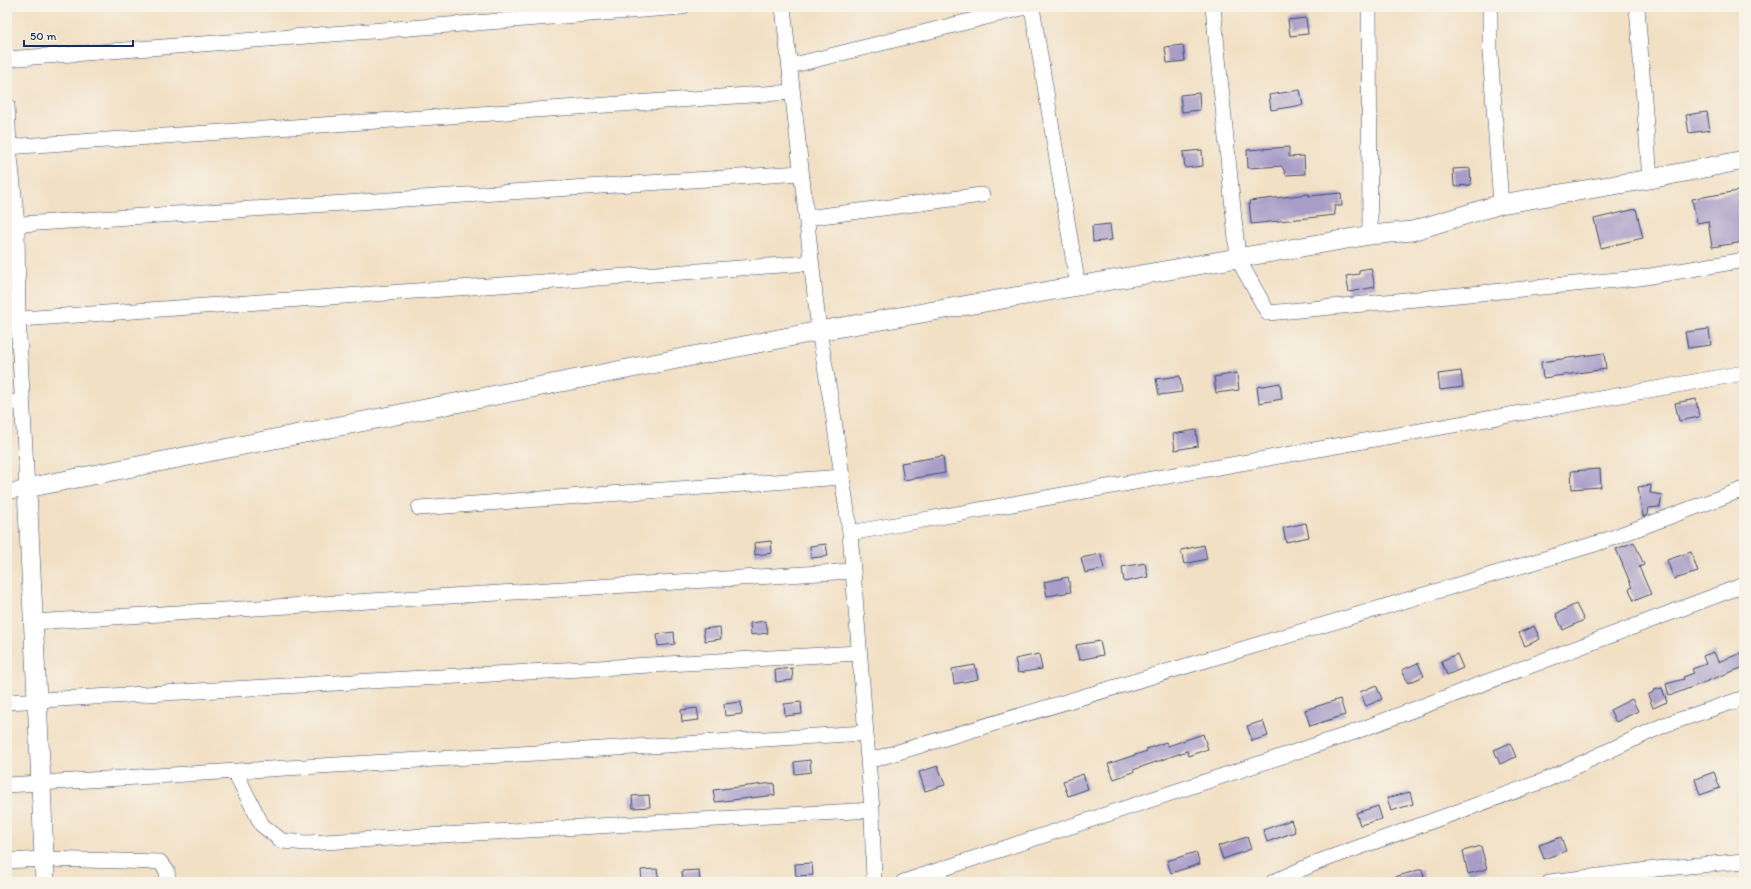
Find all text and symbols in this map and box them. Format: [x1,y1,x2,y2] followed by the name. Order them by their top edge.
[24,22,133,48] scale bar
[30,29,56,43] text: 50 m

